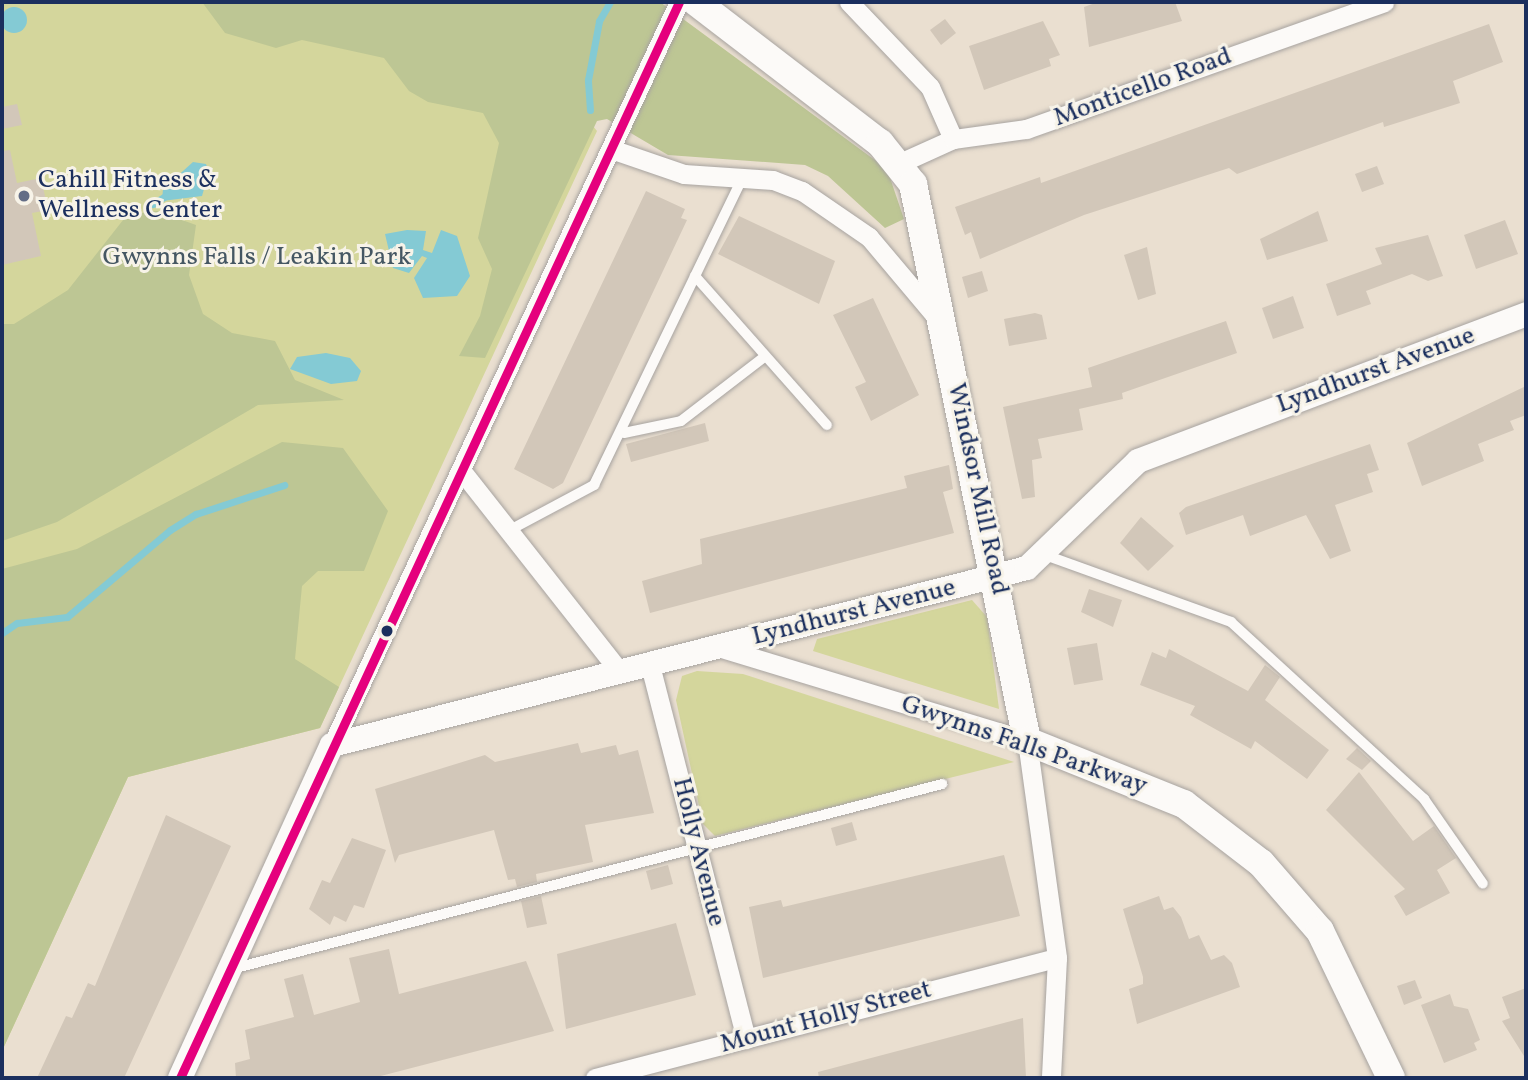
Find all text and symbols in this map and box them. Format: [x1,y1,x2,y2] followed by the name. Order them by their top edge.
[1050,41,1236,135] street label: Monticello Road
[38,165,222,227] place label: Cahill Fitness & Wellness Center
[16,188,32,204] marker: Cahill Fitness & Wellness Center
[102,242,412,274] park label: Gwynns Falls / Leakin Park
[1273,321,1479,421] street label: Lyndhurst Avenue
[939,380,1015,598] street label: Windsor Mill Road
[749,573,959,653] street label: Lyndhurst Avenue
[380,624,394,638] unlabelled marker
[897,689,1151,803] street label: Gwynns Falls Parkway
[664,774,732,930] street label: Holly Avenue
[717,975,935,1061] street label: Mount Holly Street

